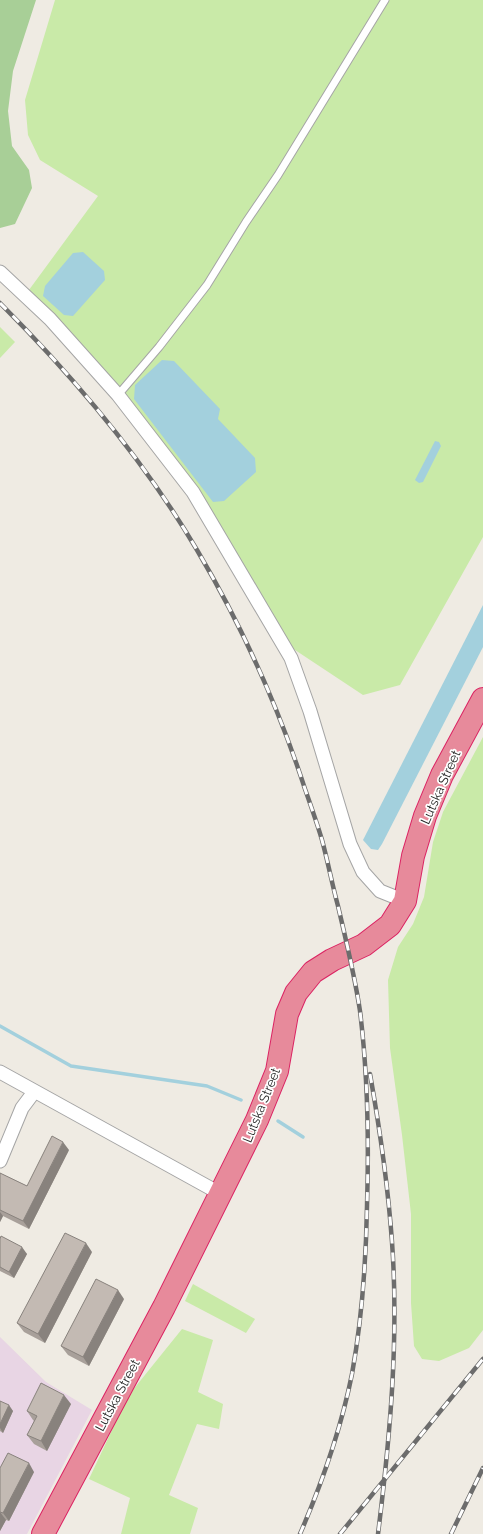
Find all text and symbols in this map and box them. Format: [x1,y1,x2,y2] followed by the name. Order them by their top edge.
[417,747,464,826] street label: Lutska Street
[240,1065,283,1145] street label: Lutska Street
[92,1356,143,1434] street label: Lutska Street

